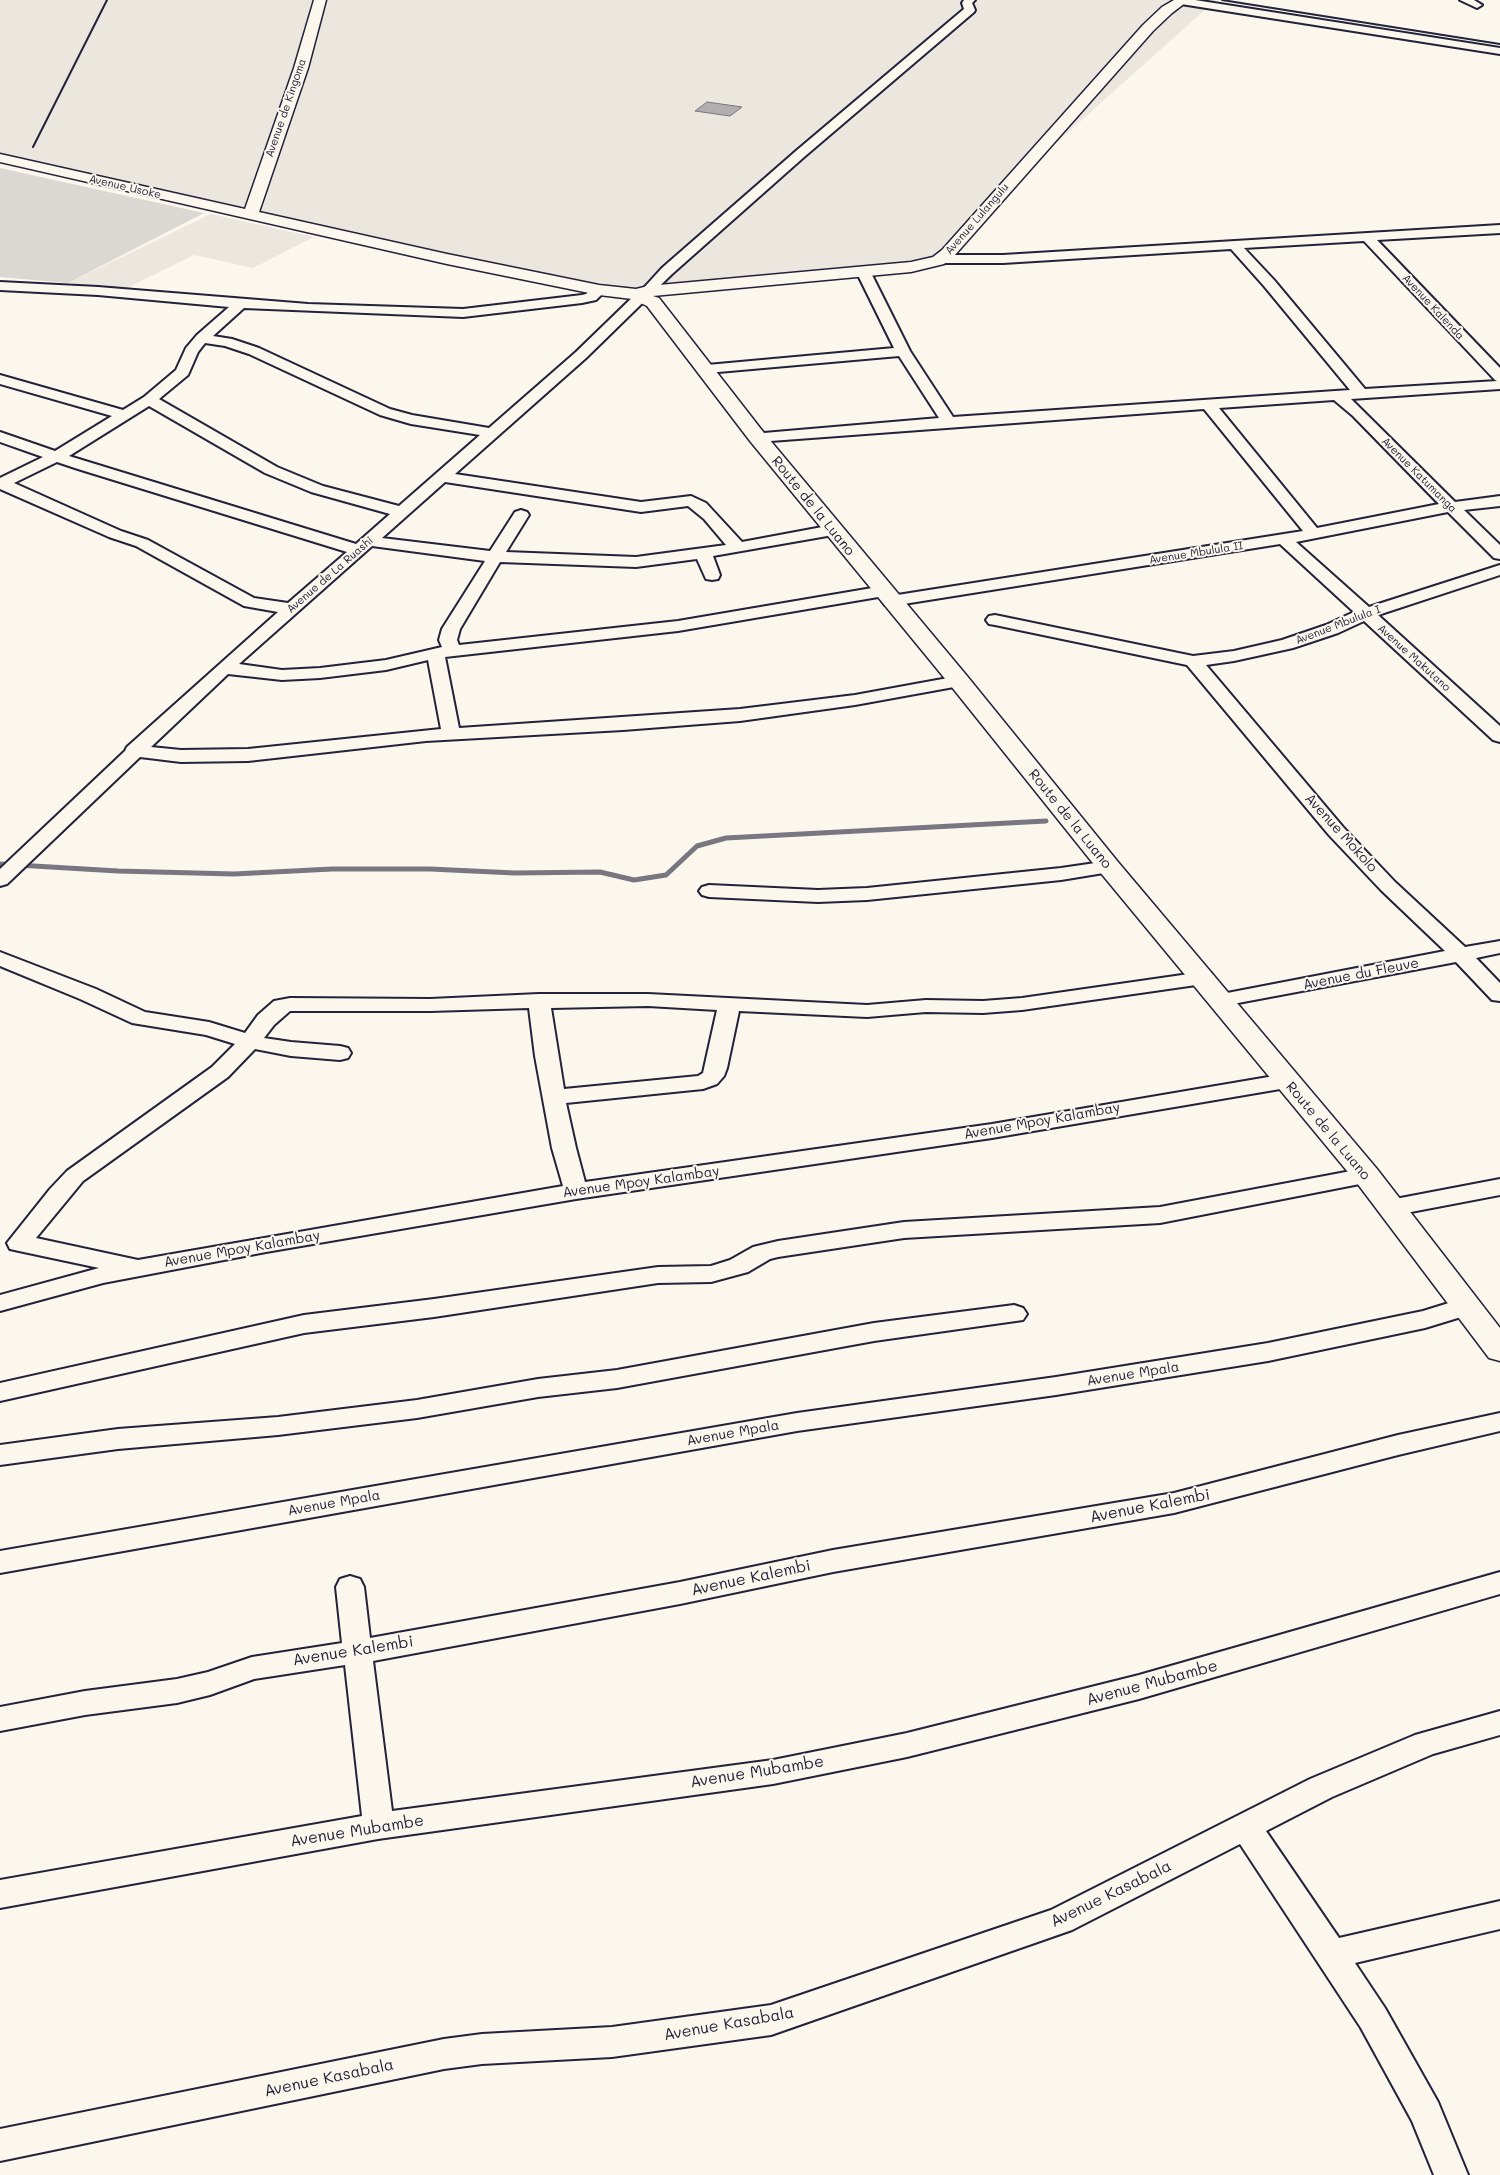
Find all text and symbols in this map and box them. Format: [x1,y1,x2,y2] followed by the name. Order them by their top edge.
[263,57,309,159] street label: Avenue de Kingoma
[88,172,162,202] street label: Avenue Usoke
[942,181,1012,257] street label: Avenue Lulangulu
[1399,272,1467,342] street label: Avenue Kalenda
[1379,435,1459,515] street label: Avenue Katumanga
[768,453,858,559] street label: Route de la Luano
[284,534,376,616] street label: Avenue de La Ruashi
[1148,539,1244,567] street label: Avenue Mbulula II
[1294,603,1382,647] street label: Avenue Mbulula I
[1375,622,1453,694] street label: Avenue Makutano
[1025,766,1115,872] street label: Route de la Luano
[1301,790,1381,876] street label: Avenue Mokolo
[1302,955,1420,993] street label: Avenue du Fleuve
[1282,1079,1374,1183] street label: Route de la Luano
[963,1099,1121,1143] street label: Avenue Mpoy Kalambay
[561,1163,721,1201] street label: Avenue Mpoy Kalambay
[163,1227,321,1271] street label: Avenue Mpoy Kalambay
[1085,1358,1181,1390] street label: Avenue Mpala
[685,1417,781,1449] street label: Avenue Mpala
[1088,1485,1212,1527] street label: Avenue Kalembi
[286,1487,382,1519] street label: Avenue Mpala
[689,1556,813,1600] street label: Avenue Kalembi
[291,1632,415,1670] street label: Avenue Kalembi
[1084,1656,1220,1710] street label: Avenue Mubambe
[689,1752,825,1792] street label: Avenue Mubambe
[289,1811,425,1851] street label: Avenue Mubambe
[1047,1856,1175,1932] street label: Avenue Kasabala
[662,2003,796,2045] street label: Avenue Kasabala
[262,2055,396,2101] street label: Avenue Kasabala

